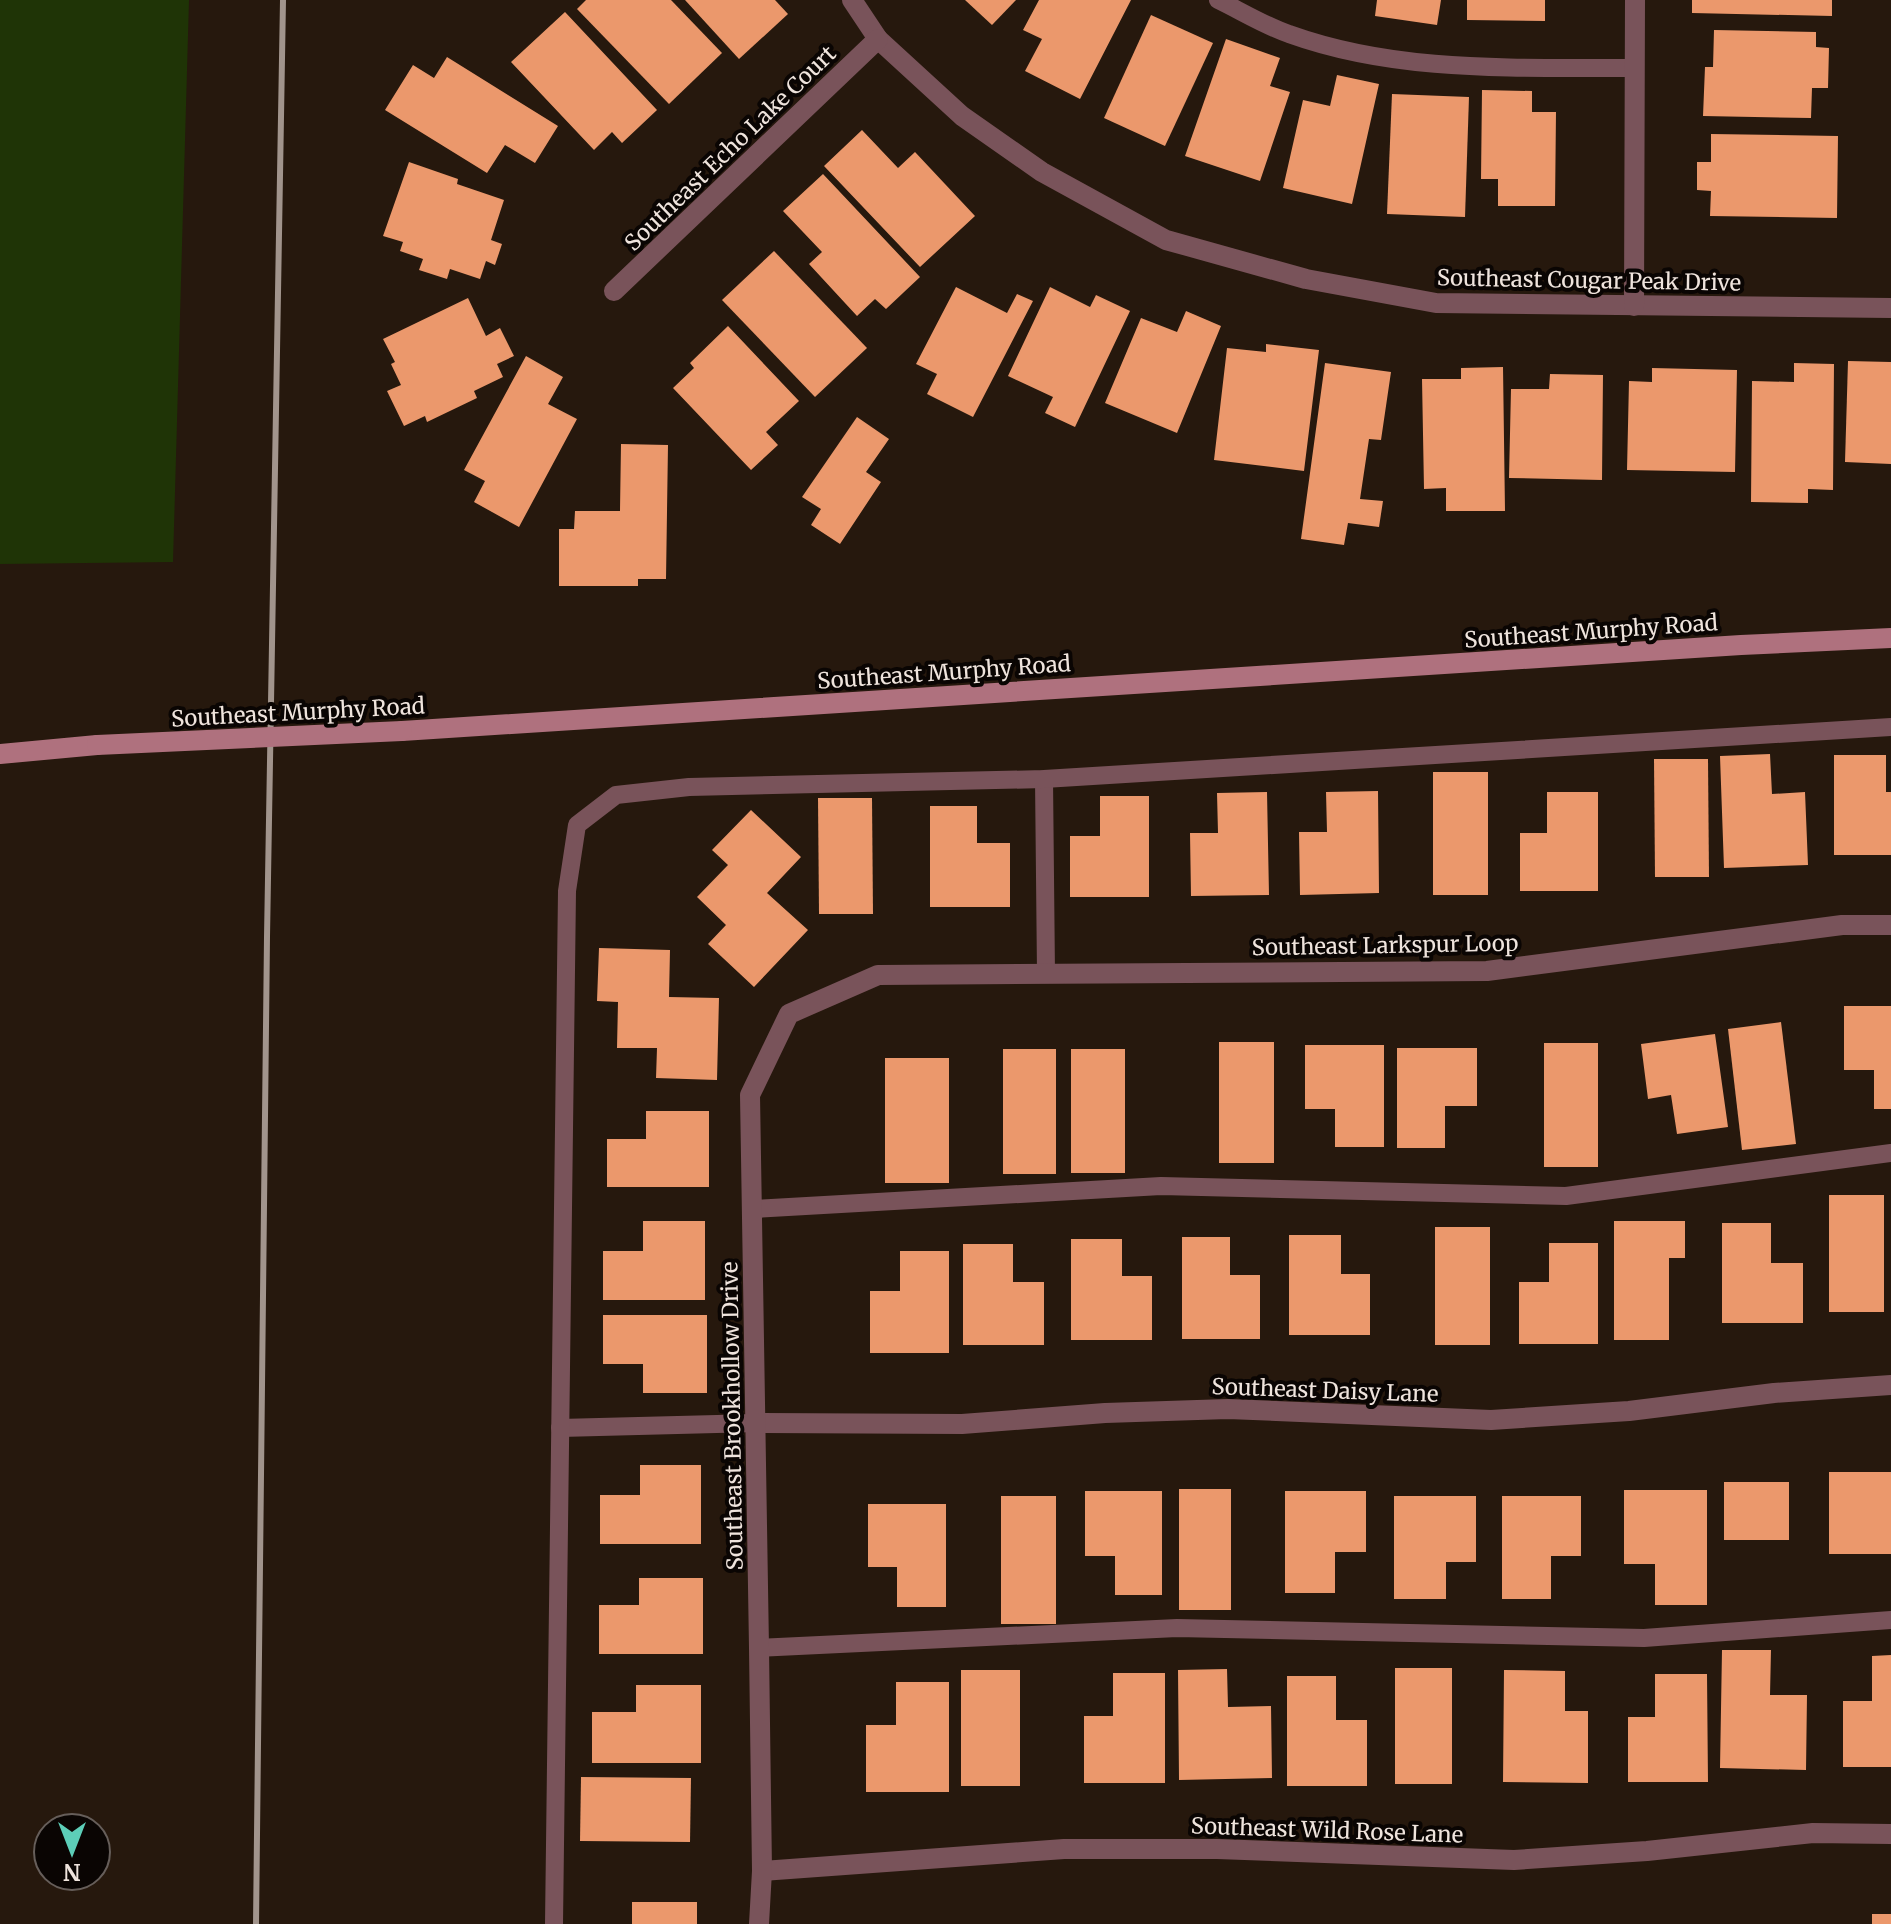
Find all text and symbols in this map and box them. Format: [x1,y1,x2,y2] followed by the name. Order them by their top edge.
[618,39,842,256] street label: Southeast Echo Lake Court
[1437,263,1741,297] street label: Southeast Cougar Peak Drive
[1463,608,1719,654] street label: Southeast Murphy Road
[816,649,1072,695] street label: Southeast Murphy Road
[170,691,426,733] street label: Southeast Murphy Road
[1251,929,1519,961] street label: Southeast Larkspur Loop
[715,1261,749,1571] street label: Southeast Brookhollow Drive
[1211,1372,1439,1408] street label: Southeast Daisy Lane
[1190,1811,1464,1849] street label: Southeast Wild Rose Lane
[32,1812,112,1892] north arrow
[63,1858,81,1886] text: N

